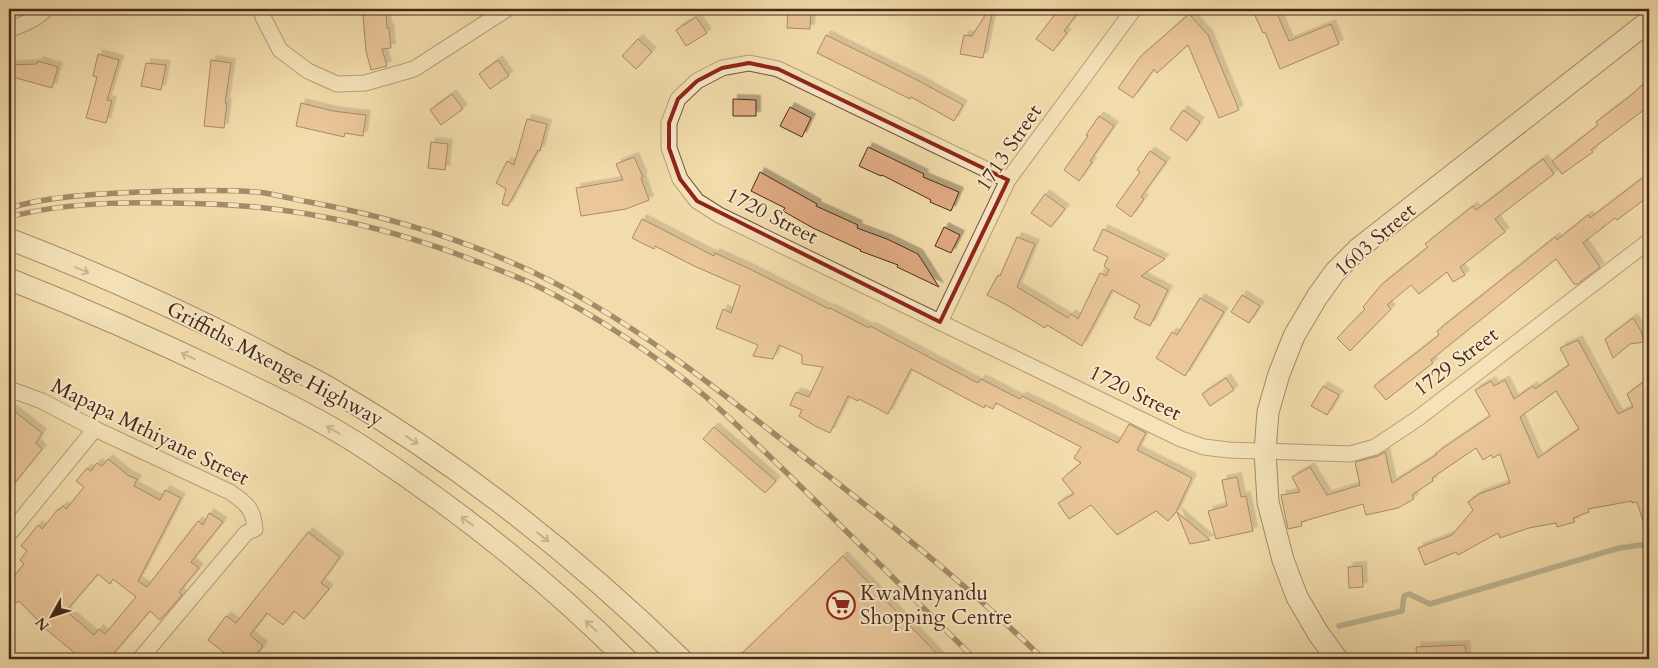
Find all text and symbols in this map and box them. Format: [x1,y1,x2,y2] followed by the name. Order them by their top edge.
[969,98,1049,197] street label: 1713 Street
[721,181,823,252] street label: 1720 Street
[1328,196,1422,283] street label: 1603 Street
[74,265,89,275] one-way arrow
[162,295,388,433] street label: Griffiths Mxenge Highway
[1408,320,1505,403] street label: 1729 Street
[181,351,196,361] one-way arrow
[1084,358,1186,428] street label: 1720 Street
[46,371,254,493] street label: Mapapa Mthiyane Street
[326,424,340,434] one-way arrow
[405,435,419,445] one-way arrow
[460,516,474,526] one-way arrow
[536,531,549,542] one-way arrow
[860,579,1012,632] place label: KwaMnyandu Shopping Centre
[28,590,78,640] north arrow
[826,590,856,620] supermarket icon: KwaMnyandu Shopping Centre
[31,613,54,635] text: N
[584,620,597,632] one-way arrow

